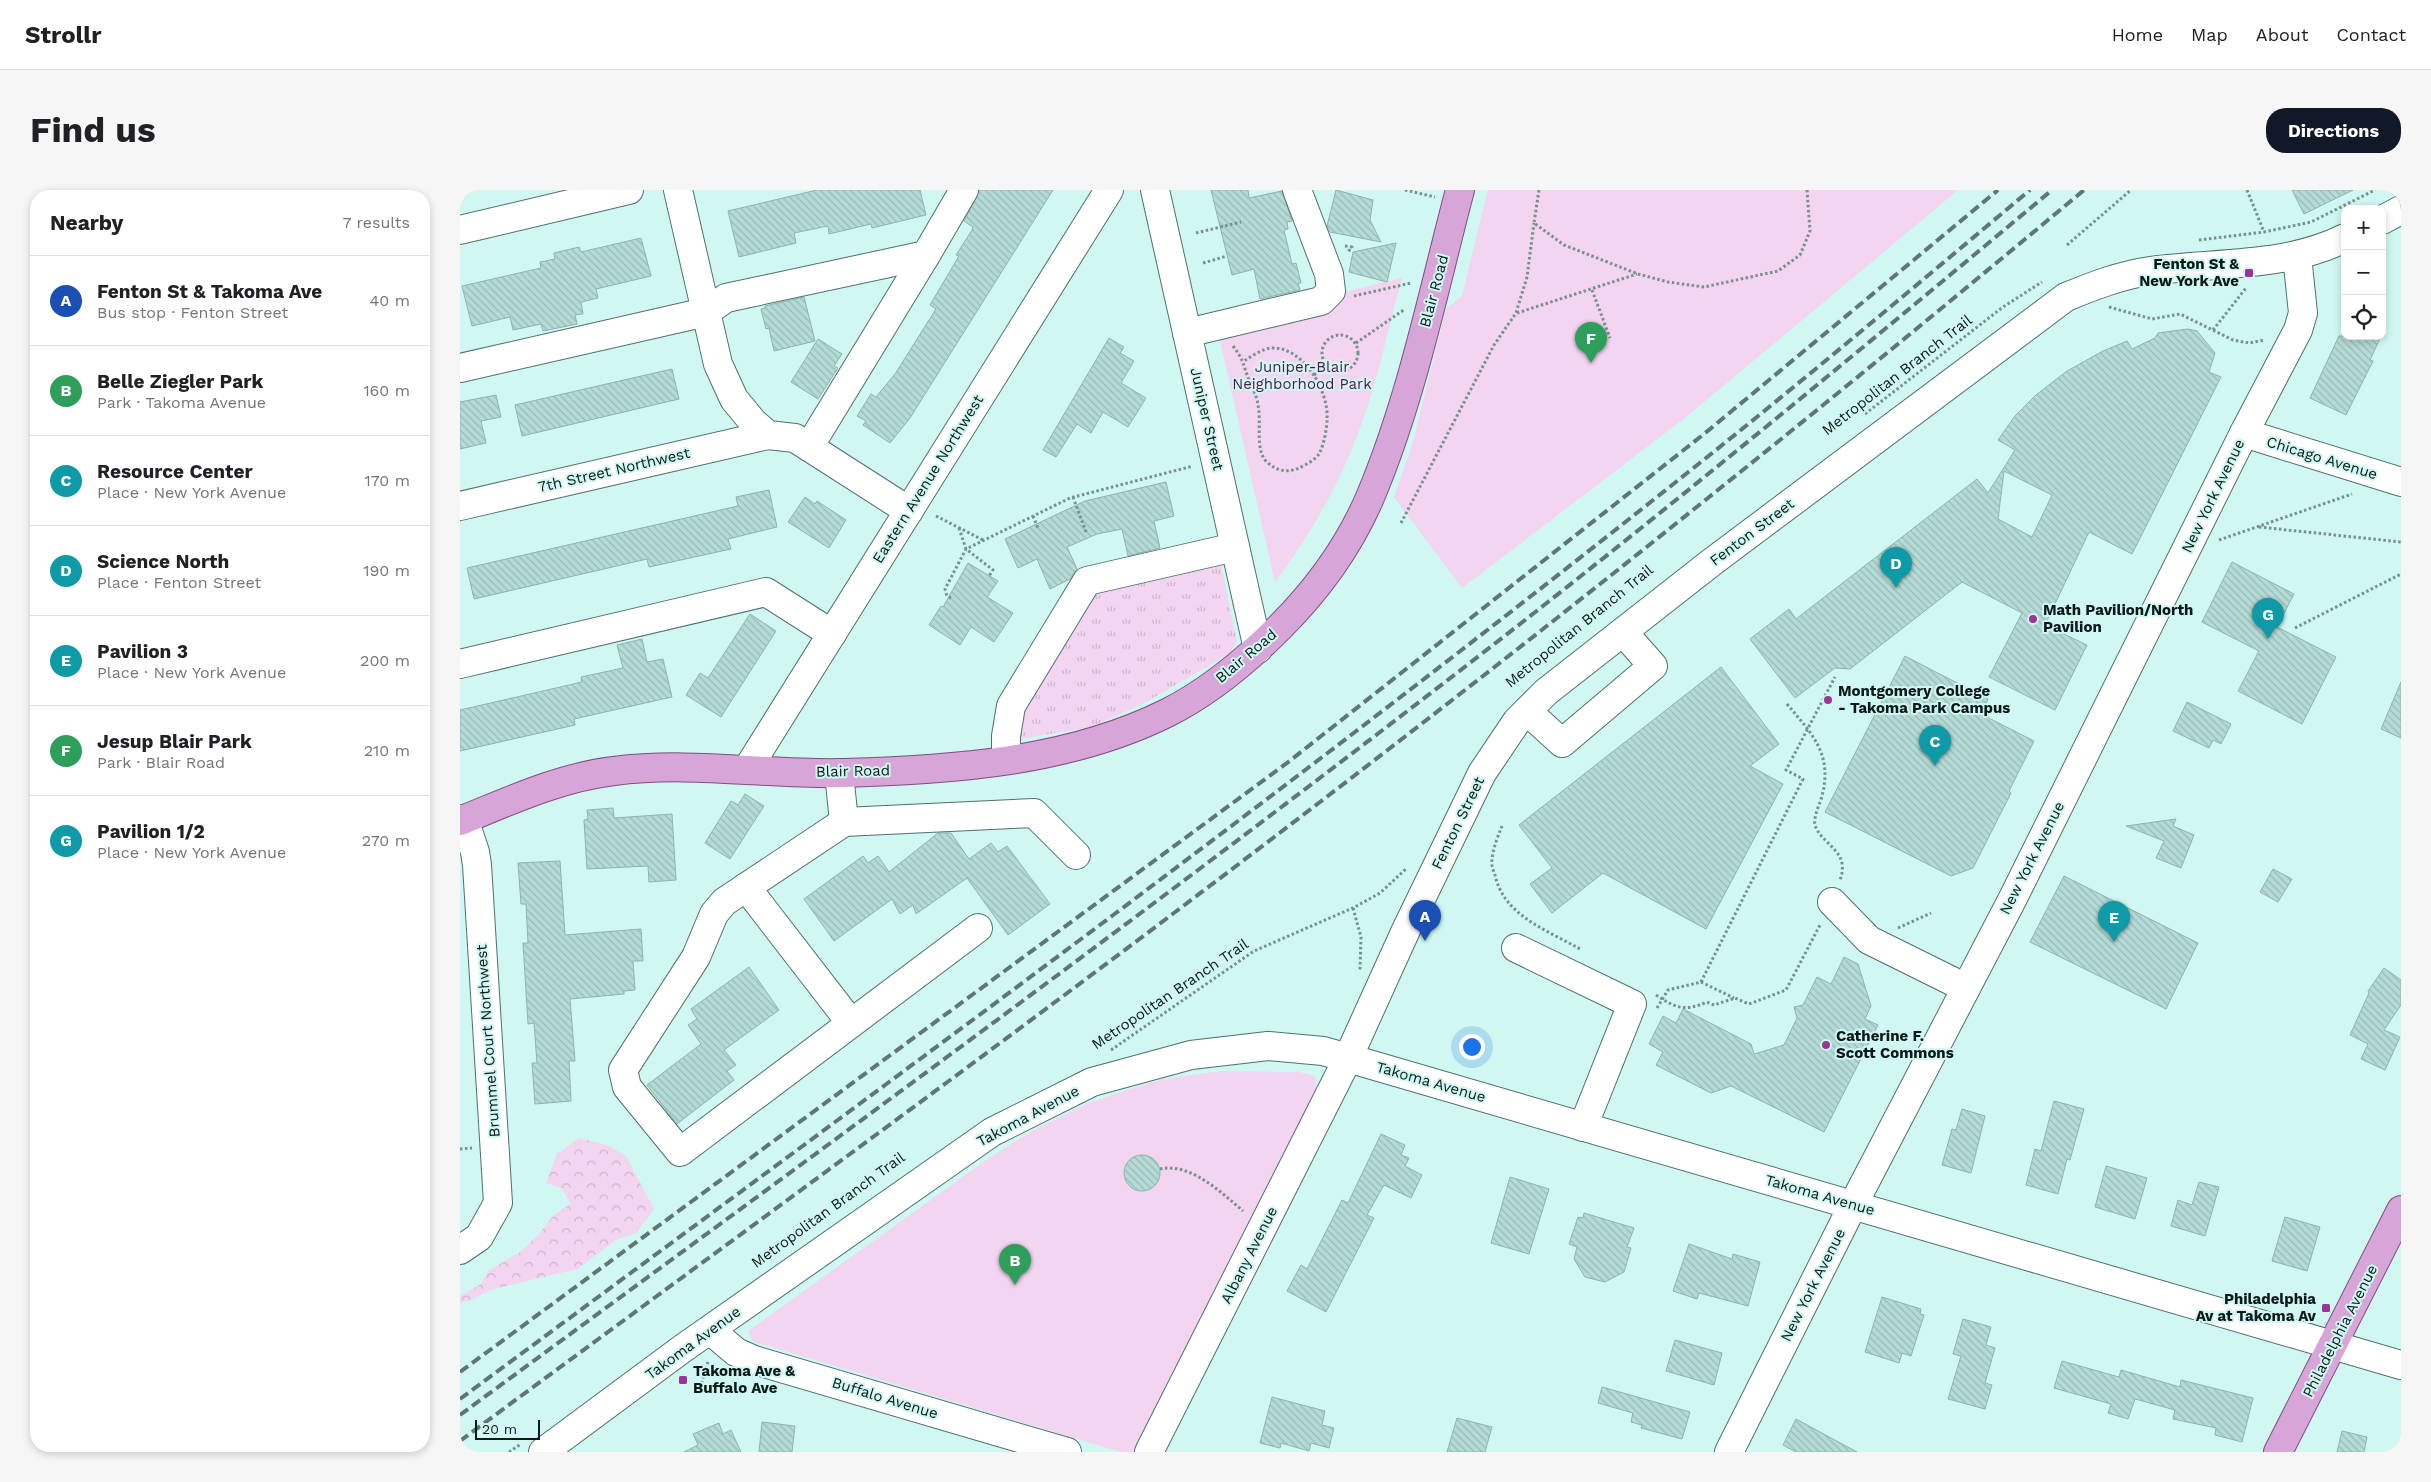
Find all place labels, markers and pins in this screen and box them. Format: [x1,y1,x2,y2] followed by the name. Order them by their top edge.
[2139,255,2239,290] place label: Fenton St & New York Ave
[2243,267,2255,279] marker: Fenton St & New York Ave
[1575,322,1607,363] pin: F
[1880,547,1912,588] pin: D
[2252,598,2284,639] pin: G
[2043,601,2193,636] place label: Math Pavilion/North Pavilion
[2027,613,2039,625] marker: Math Pavilion/North Pavilion
[1838,682,2010,717] place label: Montgomery College - Takoma Park Campus
[1822,694,1834,706] marker: Montgomery College - Takoma Park Campus
[1919,725,1951,766] pin: C
[1409,900,1441,941] pin: A
[2098,901,2130,942] pin: E
[1836,1027,1954,1062] place label: Catherine F. Scott Commons
[1820,1039,1832,1051] marker: Catherine F. Scott Commons
[999,1244,1031,1285] pin: B
[2196,1290,2317,1325] place label: Philadelphia Av at Takoma Av
[2320,1302,2332,1314] marker: Philadelphia Av at Takoma Av
[693,1362,795,1397] place label: Takoma Ave & Buffalo Ave
[677,1374,689,1386] marker: Takoma Ave & Buffalo Ave

